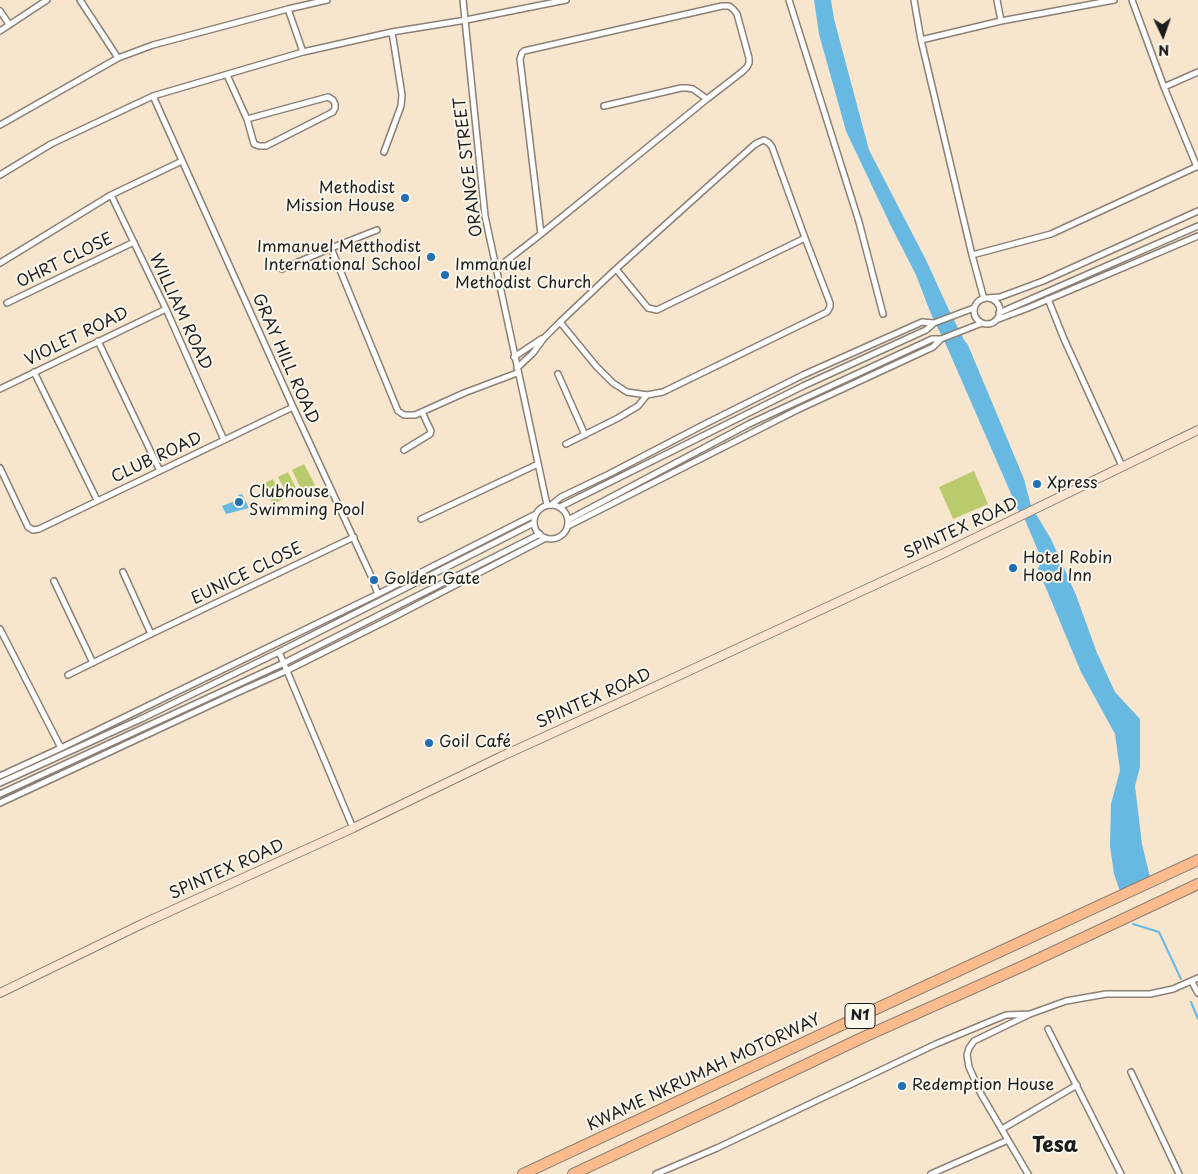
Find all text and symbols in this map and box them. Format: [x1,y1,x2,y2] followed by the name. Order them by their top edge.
[1138,10,1188,60] north arrow
[1158,40,1170,61] text: N
[451,96,487,238] street label: ORANGE STREET
[286,179,395,217] place label: Methodist Mission House
[399,192,411,204] marker: Methodist Mission House
[14,229,116,293] street label: OHRT CLOSE
[257,238,421,276] place label: Immanuel Metthodist International School
[145,251,215,373] street label: WILLIAM ROAD
[425,251,437,263] marker: Immanuel Metthodist International School
[455,256,591,294] place label: Immanuel Methodist Church
[439,269,451,281] marker: Immanuel Methodist Church
[248,291,322,427] street label: GRAY HILL ROAD
[22,304,132,370] street label: VIOLET ROAD
[109,429,205,487] street label: CLUB ROAD
[1047,474,1098,494] place label: Xpress
[1031,478,1043,490] marker: Xpress
[249,483,365,521] place label: Clubhouse Swimming Pool
[901,494,1021,564] street label: SPINTEX ROAD
[233,496,245,508] marker: Clubhouse Swimming Pool
[188,539,306,609] street label: EUNICE CLOSE
[1023,549,1112,587] place label: Hotel Robin Hood Inn
[1007,562,1019,574] marker: Hotel Robin Hood Inn
[384,570,480,590] place label: Golden Gate
[368,574,380,586] marker: Golden Gate
[534,665,654,733] street label: SPINTEX ROAD
[439,733,511,753] place label: Goil Café
[423,737,435,749] marker: Goil Café
[167,836,287,904] street label: SPINTEX ROAD
[845,1004,875,1028] road number: N1
[584,1010,824,1136] street label: KWAME NKRUMAH MOTORWAY
[912,1076,1054,1096] place label: Redemption House
[896,1080,908,1092] marker: Redemption House
[1032,1133,1078,1159] district label: Tesa

